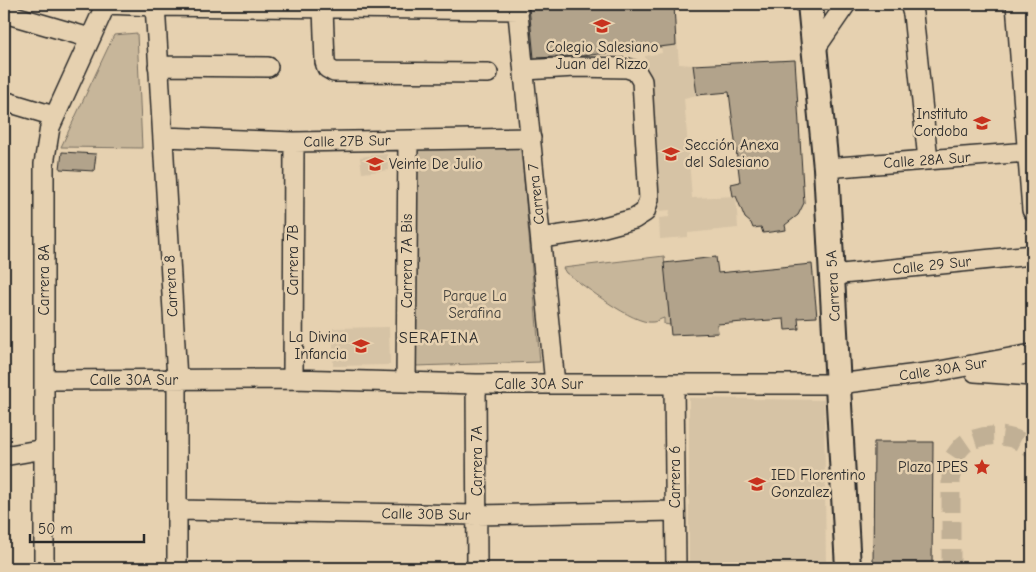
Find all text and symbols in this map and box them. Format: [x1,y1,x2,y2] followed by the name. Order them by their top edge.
[592,16,612,36] school or university icon: Colegio Salesiano Juan del Rizzo
[546,38,658,73] place label: Colegio Salesiano Juan del Rizzo
[914,105,968,140] place label: Instituto Cordoba
[972,113,992,133] school or university icon: Instituto Cordoba
[303,131,391,151] street label: Calle 27B Sur
[685,136,779,171] place label: Sección Anexa del Salesiano
[661,144,681,164] school or university icon: Sección Anexa del Salesiano
[883,148,971,172] street label: Calle 28A Sur
[365,154,385,174] school or university icon: Veinte De Julio
[389,155,483,173] place label: Veinte De Julio
[524,162,548,226] street label: Carrera 7
[398,214,416,308] street label: Carrera 7A Bis
[284,225,302,295] street label: Carrera 7B
[35,244,53,315] street label: Carrera 8A
[822,250,844,322] street label: Carrera 5A
[892,252,972,278] street label: Calle 29 Sur
[160,254,182,318] street label: Carrera 8
[443,287,507,322] park label: Parque La Serafina
[288,328,347,363] place label: La Divina Infancia
[399,329,479,347] district label: SERAFINA
[351,336,371,356] school or university icon: La Divina Infancia
[898,353,988,385] street label: Calle 30A Sur
[90,371,178,389] street label: Calle 30A Sur
[495,375,583,393] street label: Calle 30A Sur
[468,426,486,496] street label: Carrera 7A
[666,446,684,508] street label: Carrera 6
[972,457,992,477] place icon: Plaza IPES
[898,458,968,476] place label: Plaza IPES
[771,466,866,501] place label: IED Florentino Gonzalez
[747,474,767,494] school or university icon: IED Florentino Gonzalez
[381,504,471,524] street label: Calle 30B Sur
[30,512,144,544] scale bar
[38,520,73,538] text: 50 m

